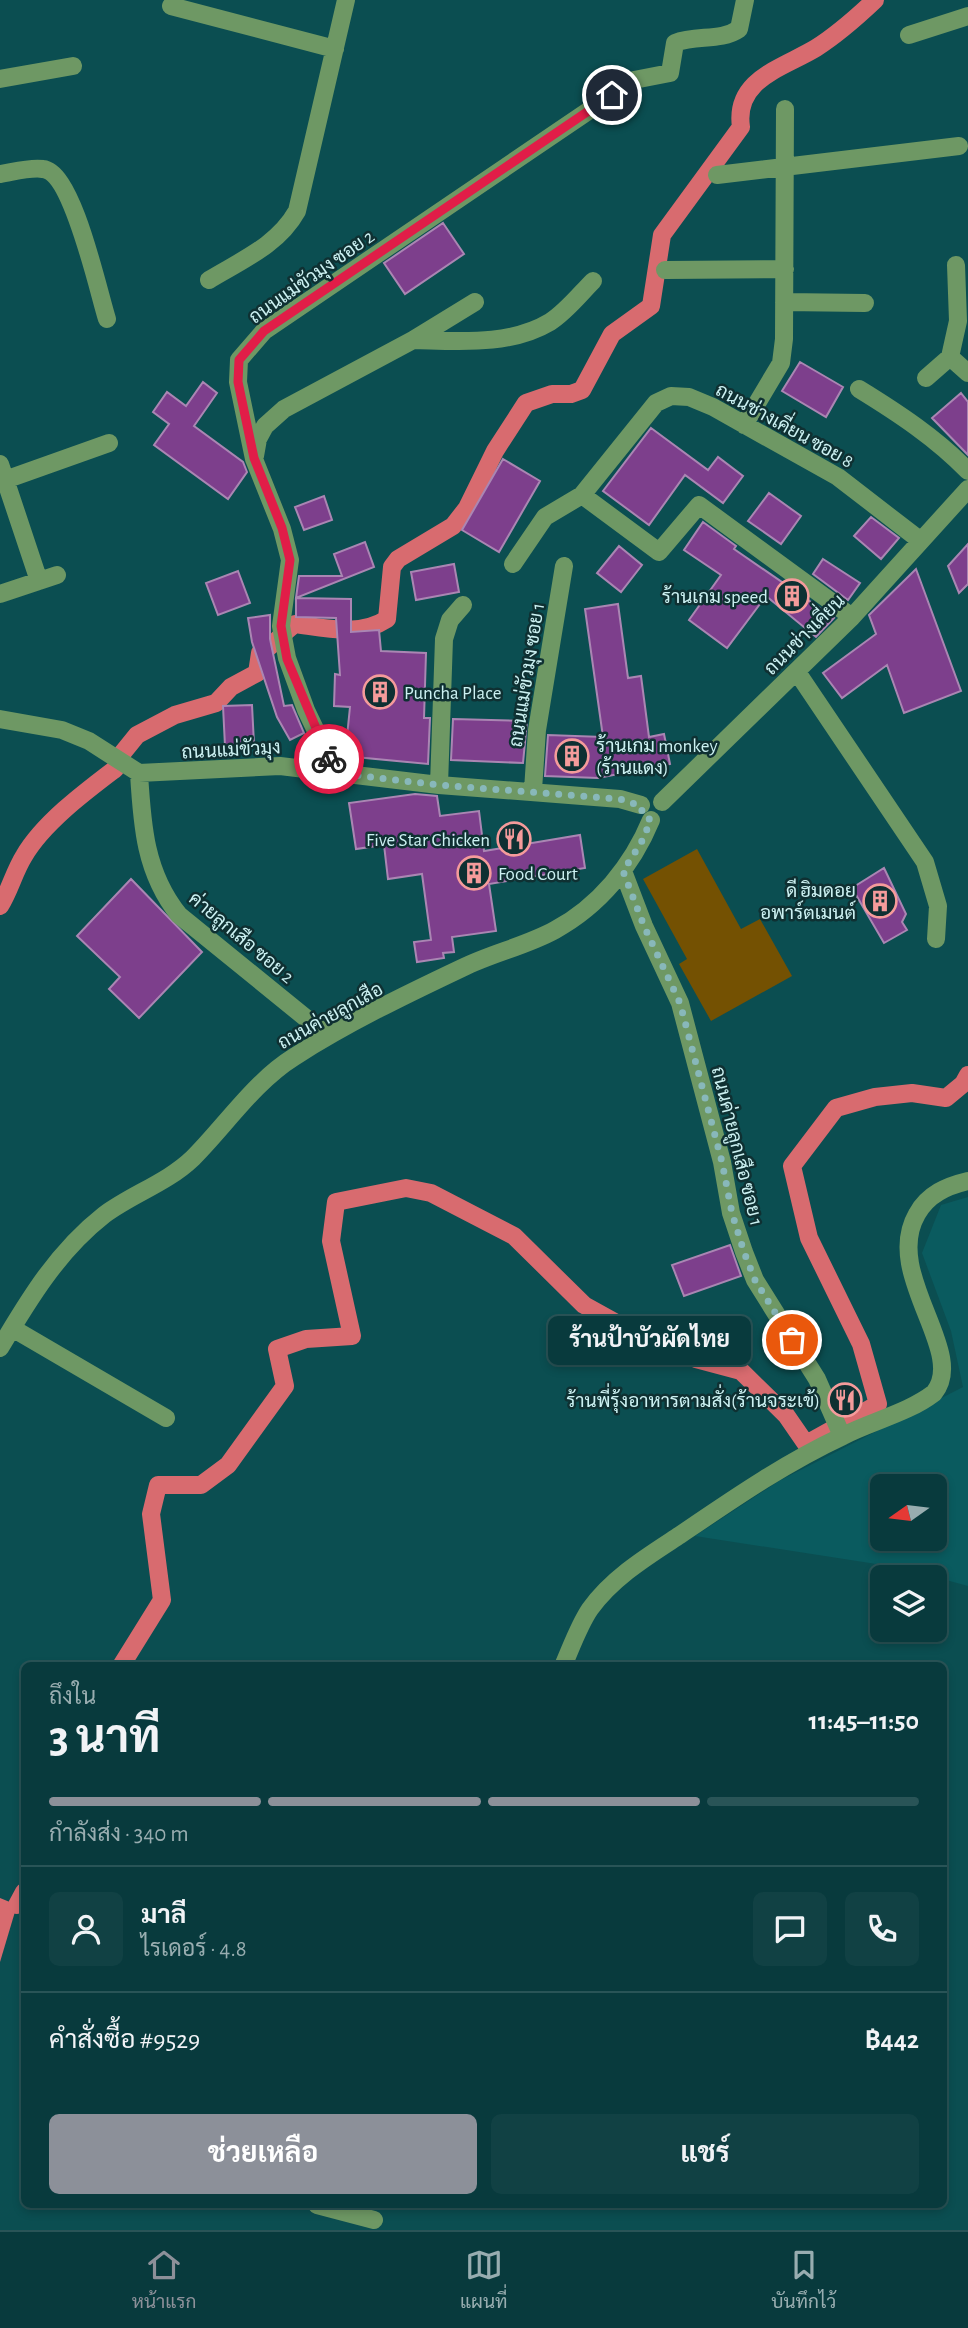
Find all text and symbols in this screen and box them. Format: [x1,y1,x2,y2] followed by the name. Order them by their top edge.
[582,65,642,125] pin
[593,76,631,114] icon: home
[244,224,379,329] street label: ถนนแม่ขัวมุง ซอย 2
[712,373,861,472] street label: ถนนช่างเคี่ยน ซอย 8
[773,577,811,615] building icon: ร้านเกม speed
[662,585,768,607] place label: ร้านเกม speed
[755,585,849,679] street label: ถนนช่างเคี่ยน
[504,601,550,749] street label: ถนนแม่ขัวมุง ซอย 1
[361,673,399,711] building icon: Puncha Place
[404,684,501,703] place label: Puncha Place
[294,724,364,794] courier
[596,734,718,778] place label: ร้านเกม monkey (ร้านแดง)
[181,735,281,765] street label: ถนนแม่ขัวมุง
[553,737,591,775] building icon: ร้านเกม monkey (ร้านแดง)
[310,740,348,778] icon: bike
[495,820,533,858] restaurant icon: Five Star Chicken
[366,831,490,850] place label: Five Star Chicken
[455,854,493,892] building icon: Food Court
[498,865,578,884] place label: Food Court
[760,878,856,923] place label: ดี ฮิมดอย อพาร์ตเมนต์
[861,882,899,920] building icon: ดี ฮิมดอย อพาร์ตเมนต์
[183,887,299,990] street label: ค่ายลูกเสือ ซอย 2
[274,977,388,1056] street label: ถนนค่ายลูกเสือ
[705,1064,768,1229] street label: ถนนค่ายลูกเสือ ซอย 1
[762,1310,822,1370] pin
[547,1316,750,1364] callout: ร้านป้าบัวผัดไทย
[773,1321,811,1359] icon: bag
[569,1329,730,1352] text: ร้านป้าบัวผัดไทย
[826,1381,864,1419] restaurant icon: ร้านพี่รุ้งอาหารตามสั่ง(ร้านจระเข้)
[566,1383,820,1413] place label: ร้านพี่รุ้งอาหารตามสั่ง(ร้านจระเข้)
[870,1474,947,1550] north arrow
[870,1474,947,1642] map controls
[870,1565,947,1642] button: layers
[49,1686,96,1709] text: ถึงใน
[809,1708,919,1734] text: 11:45–11:50
[49,1715,160,1761] text: 3 นาที
[49,1823,189,1846] text: กำลังส่ง · 340 m
[49,1892,123,1966] button: person
[753,1892,827,1966] button: chat
[845,1892,919,1966] button: phone
[141,1902,186,1928] text: มาลี
[141,1938,247,1961] text: ไรเดอร์ · 4.8
[49,2027,200,2053] text: คำสั่งซื้อ #9529
[865,2027,919,2053] text: ฿442
[49,2114,477,2194] button: ช่วยเหลือ
[491,2114,919,2194] button: แชร์
[132,2246,196,2314] tab: หน้าแรก
[460,2246,508,2314] tab: แผนที่
[771,2246,836,2314] tab: บันทึกไว้

